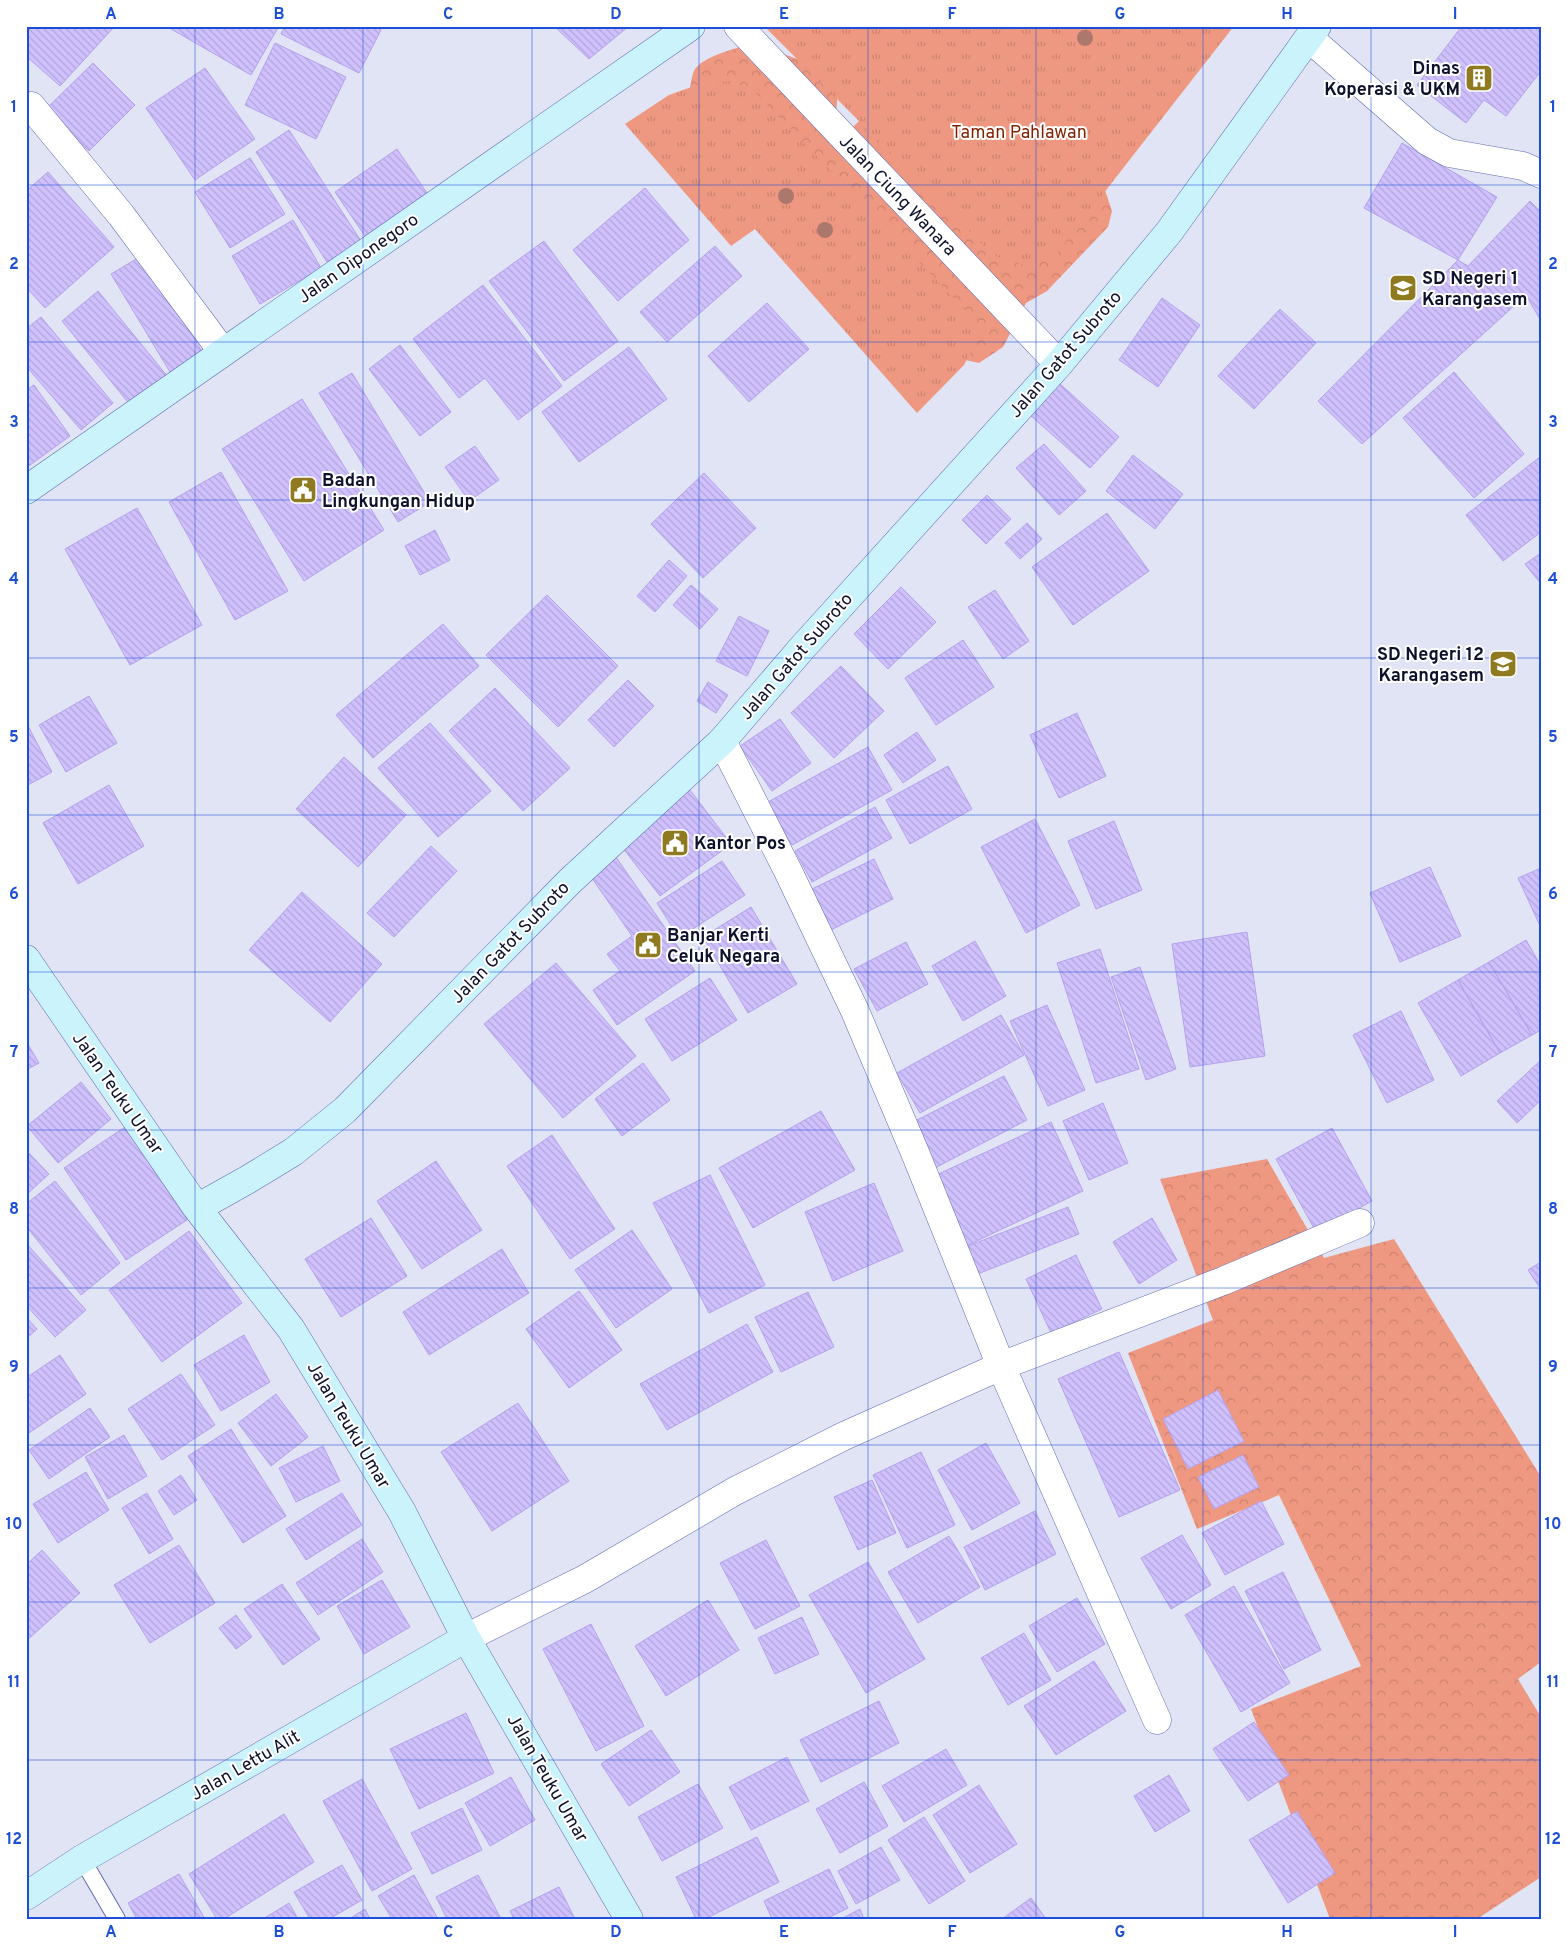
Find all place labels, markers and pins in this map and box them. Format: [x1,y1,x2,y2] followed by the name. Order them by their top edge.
[1324,58,1460,102] place label: Dinas Koperasi & UKM
[1464,63,1494,93] building icon: Dinas Koperasi & UKM
[1422,268,1528,312] place label: SD Negeri 1 Karangasem
[1388,273,1418,303] school or university icon: SD Negeri 1 Karangasem
[322,470,475,514] place label: Badan Lingkungan Hidup
[288,475,318,505] public building icon: Badan Lingkungan Hidup
[1377,644,1484,688] place label: SD Negeri 12 Karangasem
[1488,649,1518,679] school or university icon: SD Negeri 12 Karangasem
[660,828,690,858] public building icon: Kantor Pos
[694,833,786,856] place label: Kantor Pos
[667,925,780,969] place label: Banjar Kerti Celuk Negara
[633,930,663,960] public building icon: Banjar Kerti Celuk Negara

